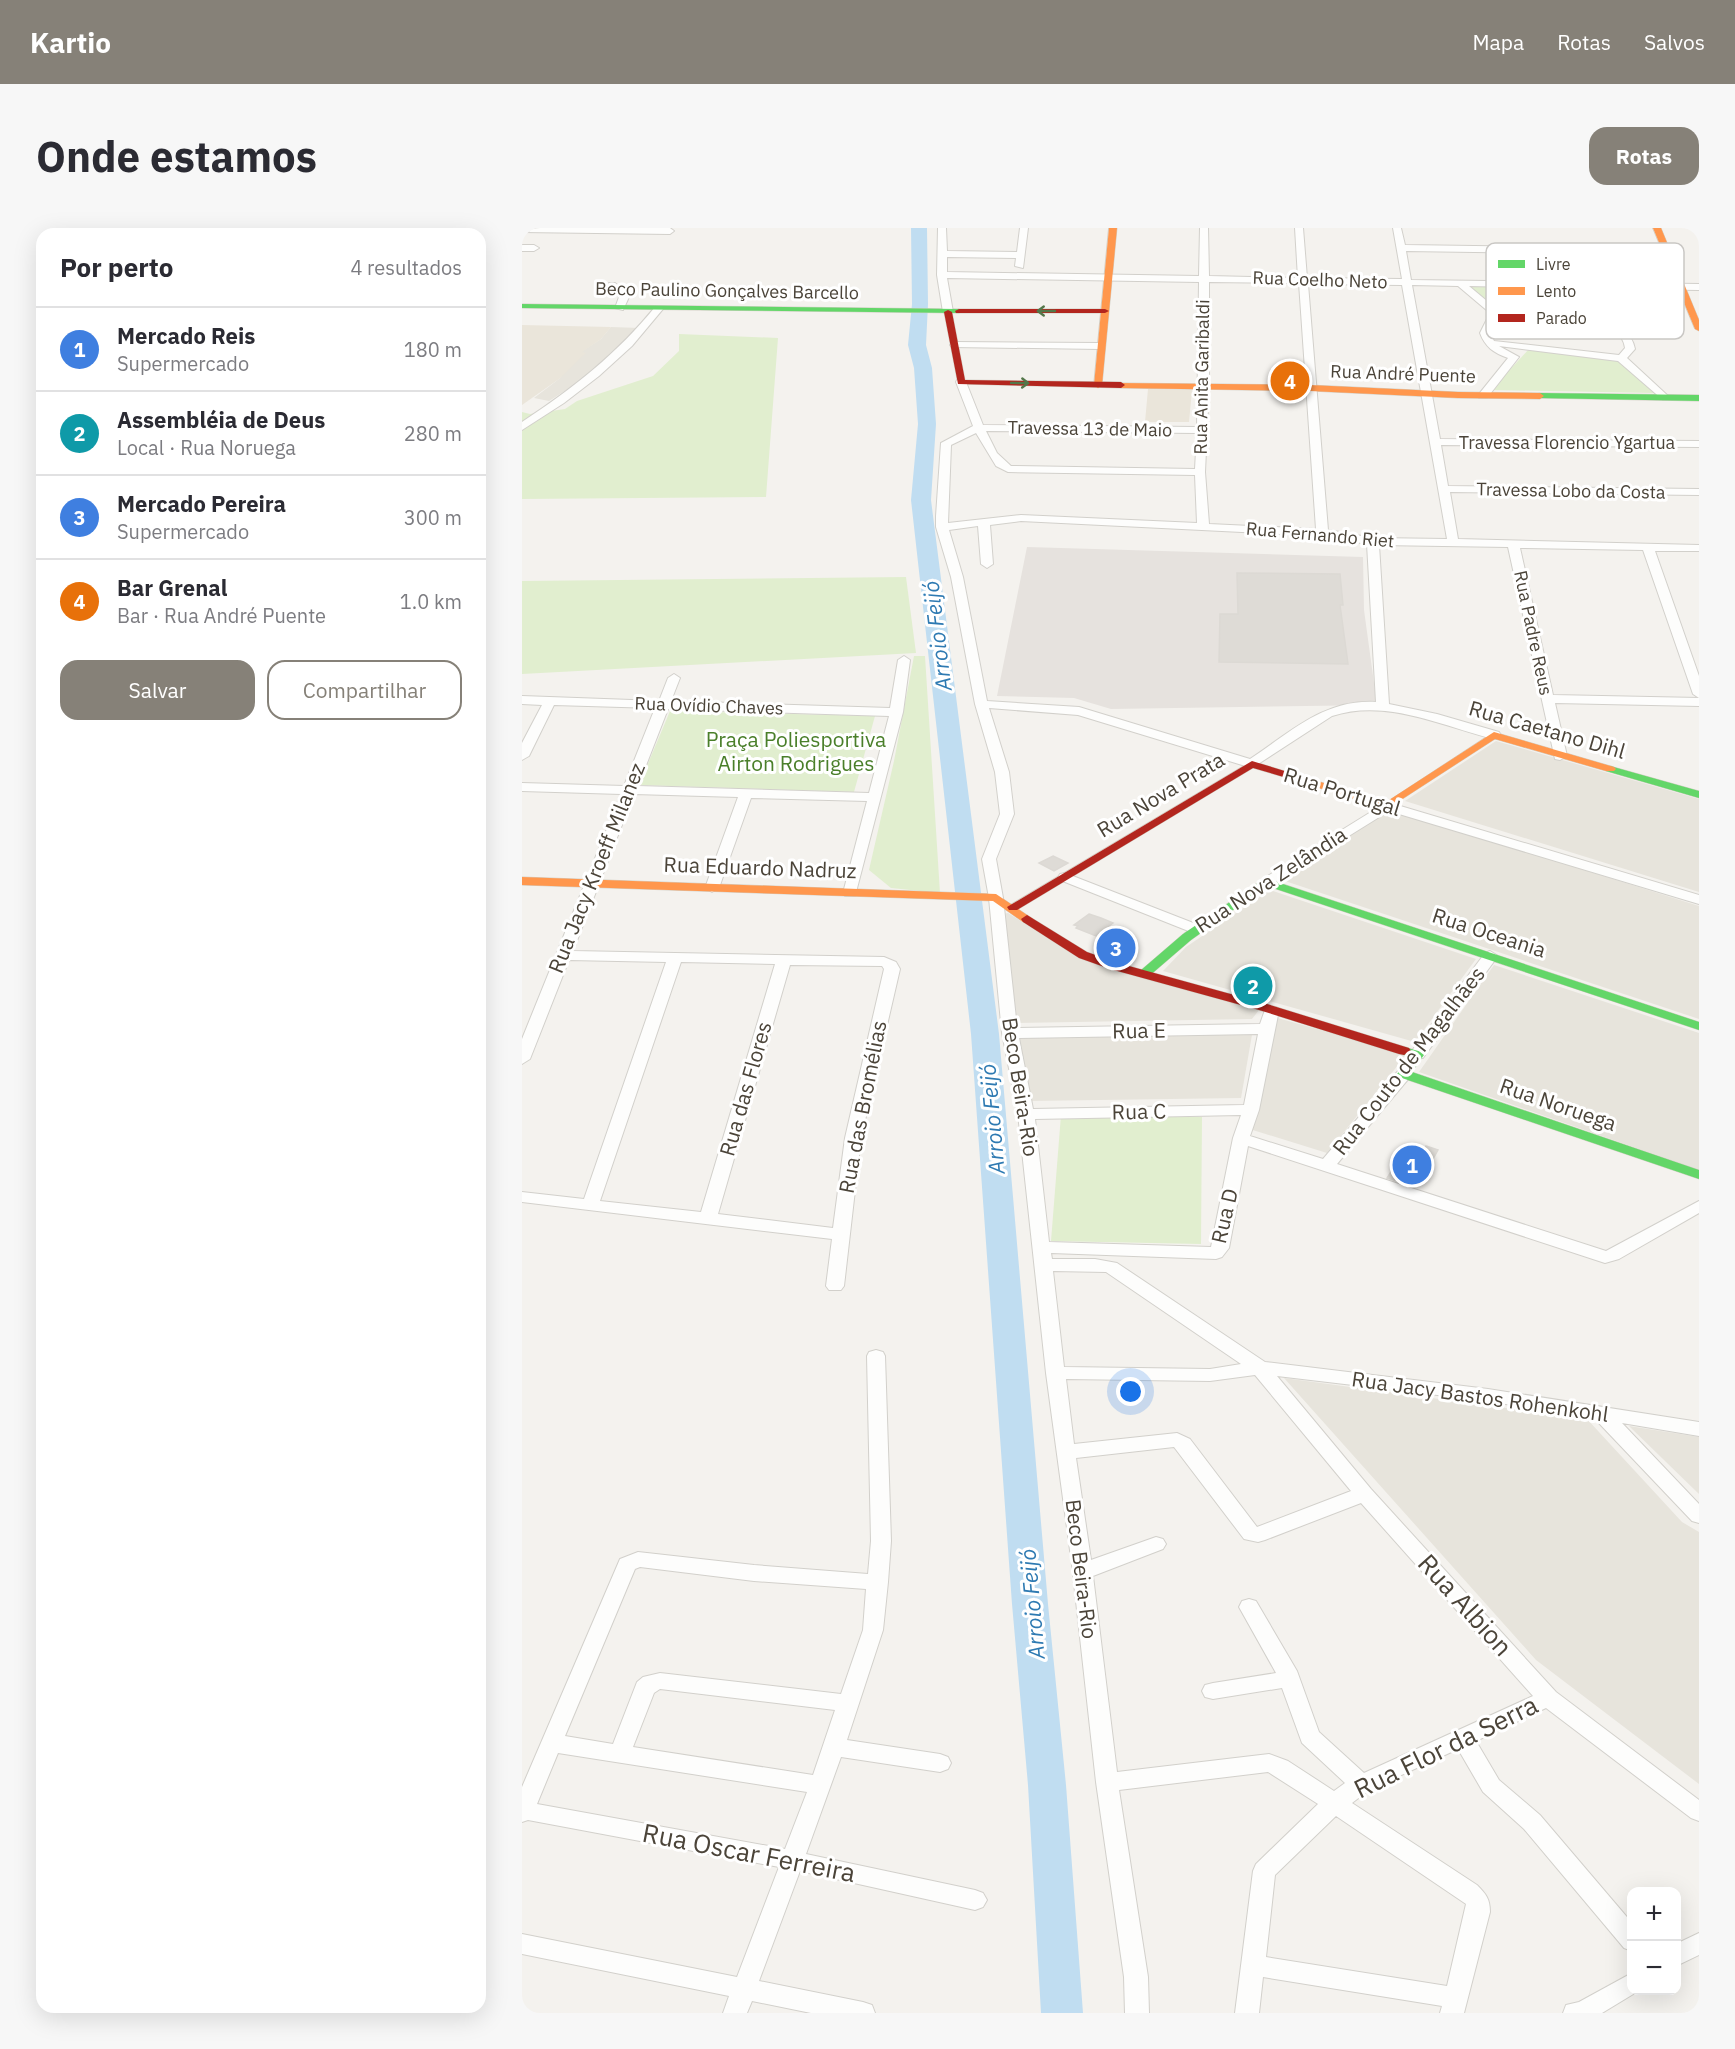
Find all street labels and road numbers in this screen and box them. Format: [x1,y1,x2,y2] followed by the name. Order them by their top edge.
[1252,266,1388,293] street label: Rua Coelho Neto
[595,277,859,304] street label: Beco Paulino Gonçalves Barcello
[1189,299,1214,455] street label: Rua Anita Garibaldi
[1330,359,1476,388] street label: Rua André Puente
[1008,416,1172,441] street label: Travessa 13 de Maio
[1459,431,1676,454] street label: Travessa Florencio Ygartua
[1476,477,1666,504] street label: Travessa Lobo da Costa
[1245,517,1395,552] street label: Rua Fernando Riet
[1509,568,1558,697] street label: Rua Padre Reus
[634,691,784,720] street label: Rua Ovídio Chaves
[1466,693,1629,765] street label: Rua Caetano Dihl
[1091,745,1230,843] street label: Rua Nova Prata
[541,758,651,977] street label: Rua Jacy Kroeff Milanez
[1281,760,1404,822] street label: Rua Portugal
[1189,820,1352,939] street label: Rua Nova Zelândia
[663,850,857,884] street label: Rua Eduardo Nadruz
[1429,901,1550,964] street label: Rua Oceania
[1326,960,1491,1160] street label: Rua Couto de Magalhães
[996,1015,1046,1158] street label: Beco Beira-Rio
[1112,1016,1166,1044] street label: Rua E
[712,1018,778,1159] street label: Rua das Flores
[832,1018,893,1196] street label: Rua das Bromélias
[1496,1071,1620,1137] street label: Rua Noruega
[1111,1097,1167,1125] street label: Rua C
[1204,1186,1244,1246] street label: Rua D
[1350,1364,1611,1428] street label: Rua Jacy Bastos Rohenkohl
[1060,1497,1104,1640] street label: Beco Beira-Rio
[1411,1546,1521,1663] street label: Rua Albion
[1348,1687,1543,1805] street label: Rua Flor da Serra
[640,1815,859,1889] street label: Rua Oscar Ferreira

